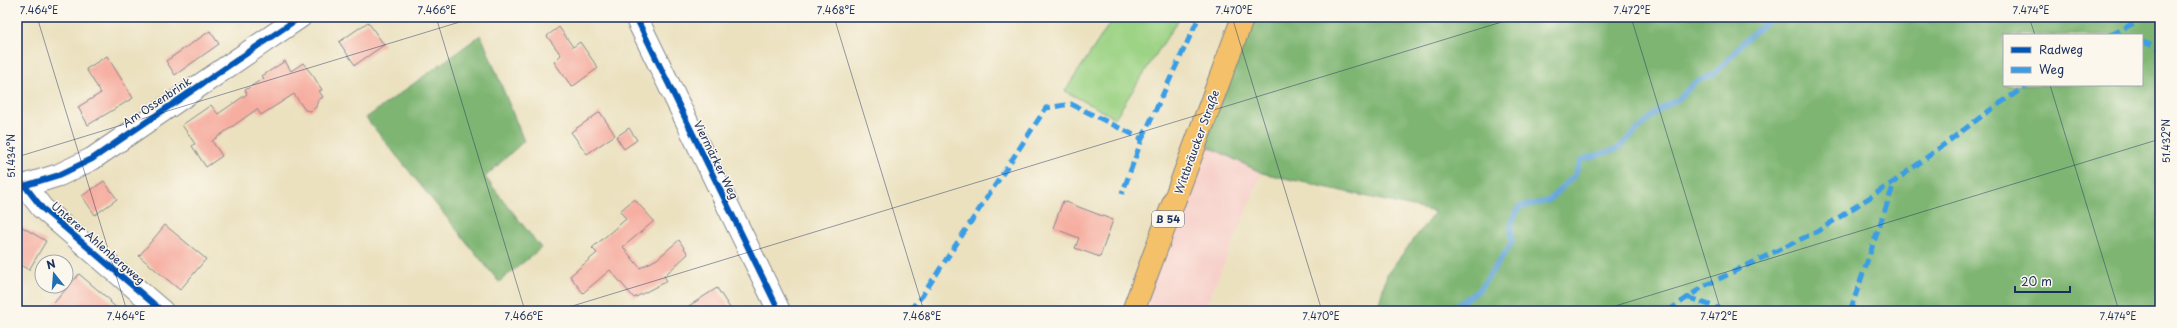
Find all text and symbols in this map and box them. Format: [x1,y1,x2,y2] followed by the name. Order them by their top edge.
[20,2,58,17] text: 7.464°E
[418,2,456,17] text: 7.466°E
[817,2,855,17] text: 7.468°E
[1215,2,1253,17] text: 7.470°E
[1613,2,1651,17] text: 7.472°E
[2013,2,2049,17] text: 7.474°E
[2003,34,2143,86] legend
[2039,40,2083,58] text: Radweg
[2039,60,2064,78] text: Weg
[119,72,195,131] street label: Am Ossenbrink
[1170,87,1223,196] street label: Wittbräucker Straße
[690,118,743,202] street label: Viermärker Weg
[2158,119,2173,163] text: 51.432°N
[3,134,18,178] text: 51.434°N
[48,197,149,288] street label: Unterer Ahlenbergweg
[1152,211,1184,227] road number: B 54
[34,254,74,294] north arrow
[44,254,58,273] text: N
[2015,268,2070,294] scale bar
[2021,272,2052,290] text: 20 m
[107,308,145,323] text: 7.464°E
[505,308,543,323] text: 7.466°E
[903,308,941,323] text: 7.468°E
[1302,308,1340,323] text: 7.470°E
[1700,308,1738,323] text: 7.472°E
[2100,308,2136,323] text: 7.474°E

